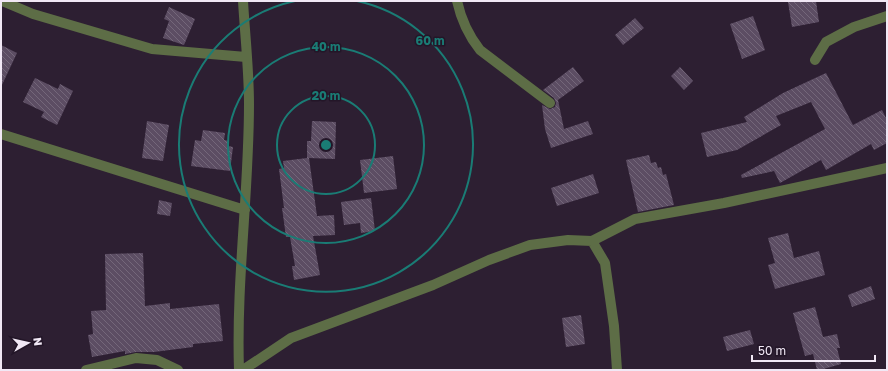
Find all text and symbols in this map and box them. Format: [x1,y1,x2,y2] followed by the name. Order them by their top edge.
[416,33,444,48] text: 60 m
[312,39,340,54] text: 40 m
[312,88,340,103] text: 20 m
[319,138,333,152] centre of rings
[8,323,48,363] north arrow
[31,336,45,347] text: N
[752,337,875,363] scale bar
[758,343,786,358] text: 50 m

